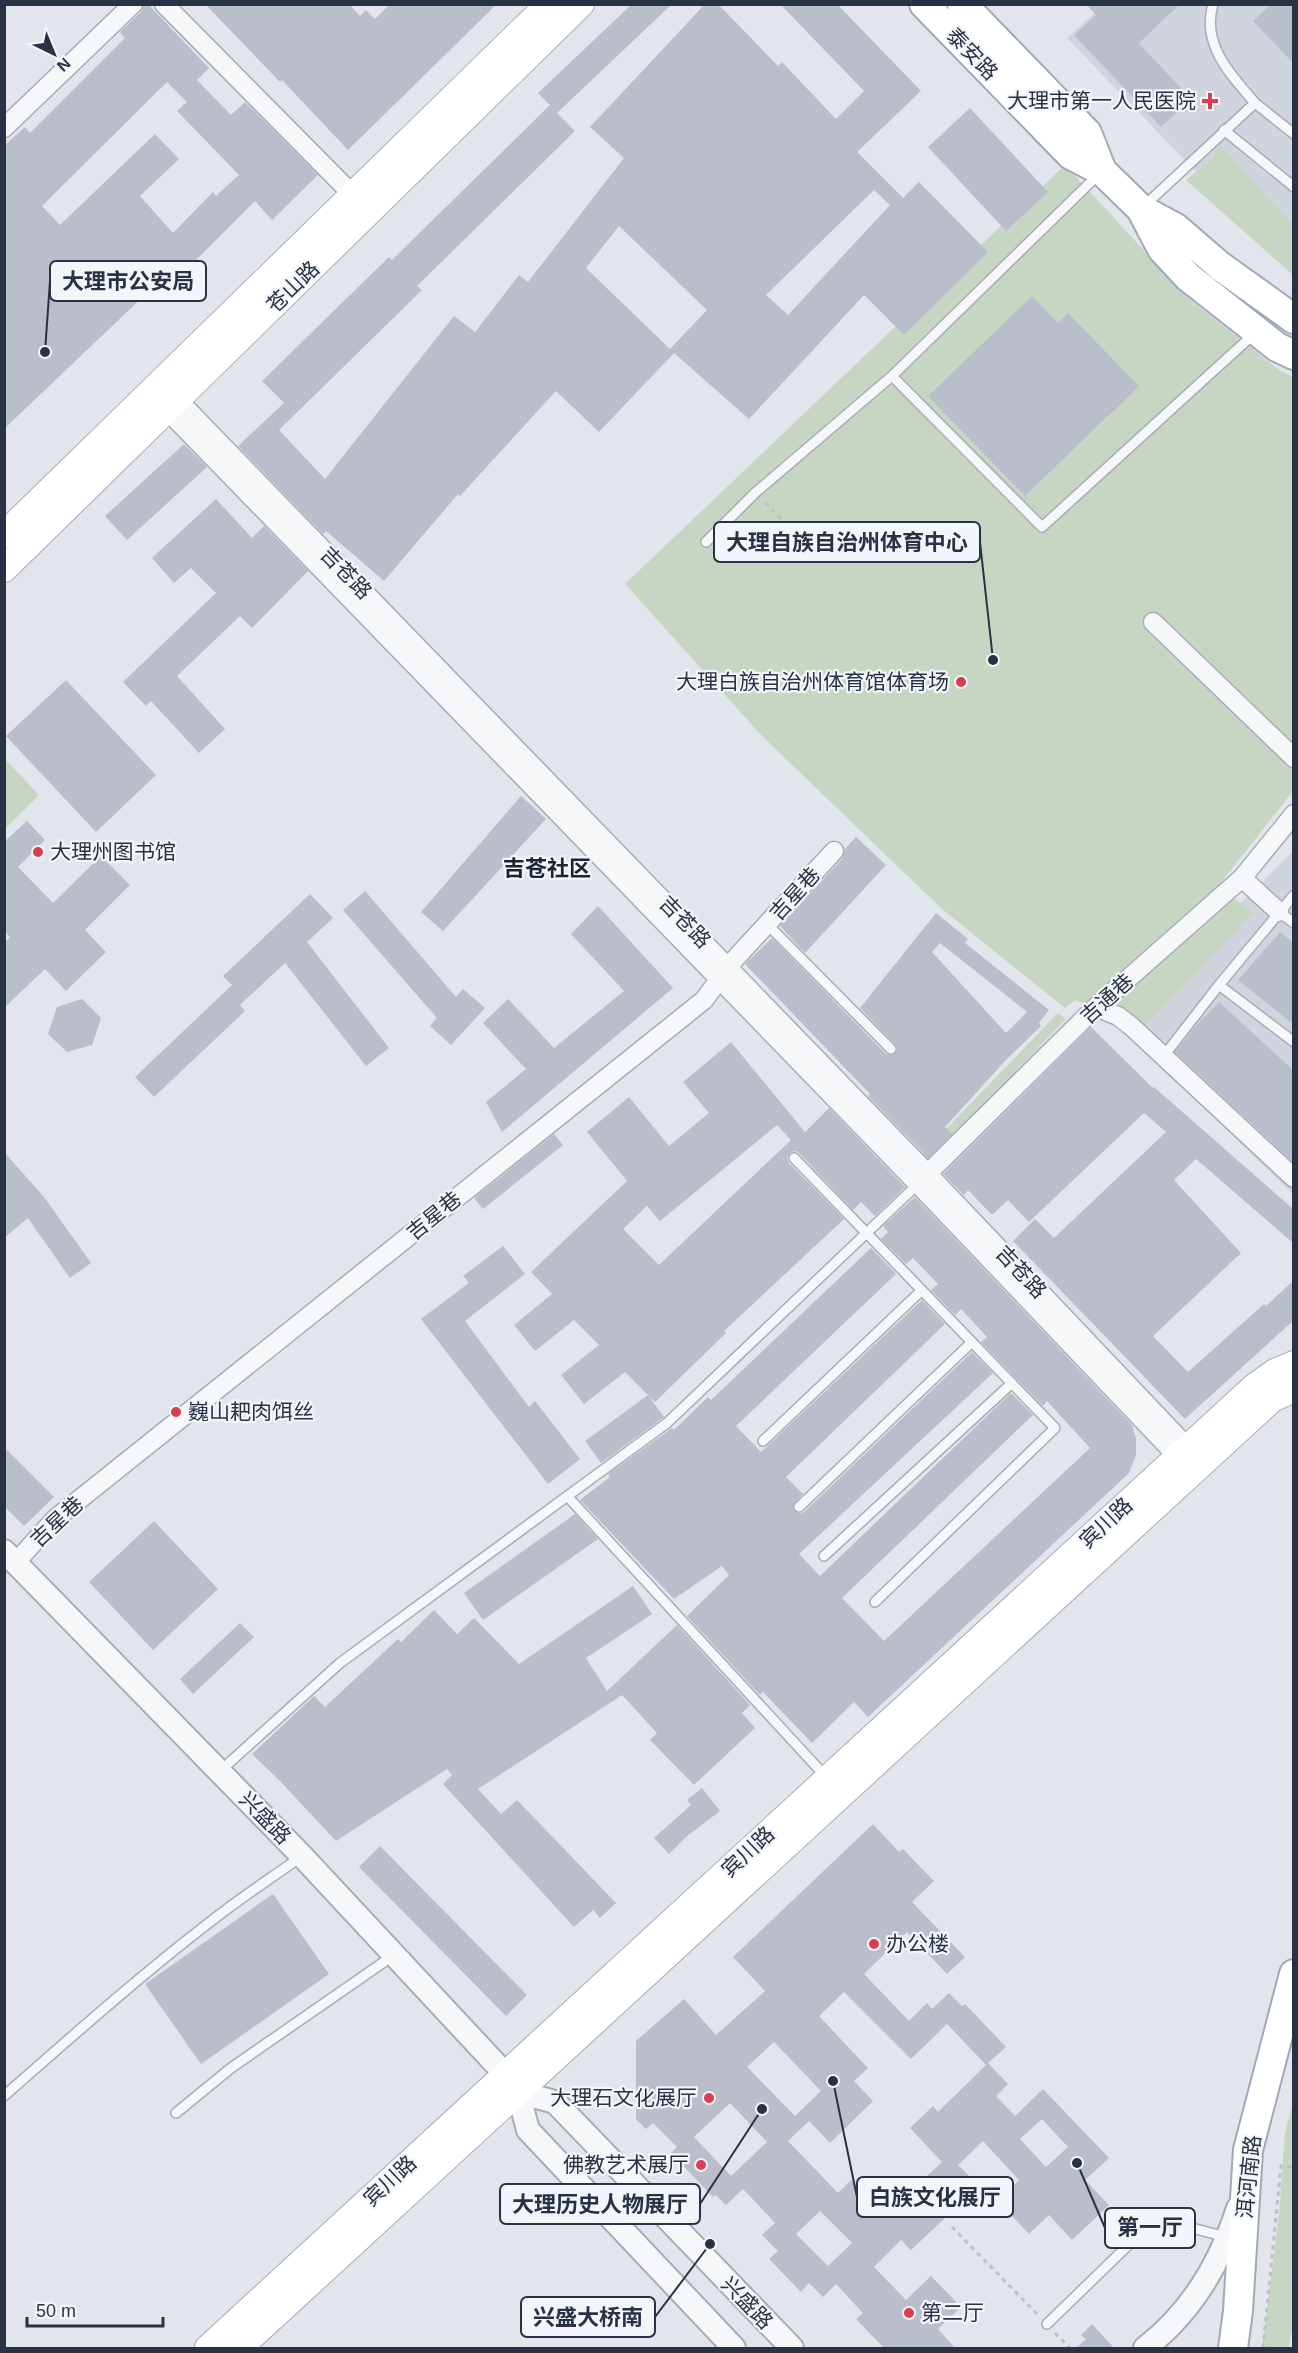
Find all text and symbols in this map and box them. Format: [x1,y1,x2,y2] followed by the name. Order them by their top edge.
[942,23,1003,84] street label: 泰安路
[24,24,84,84] north arrow
[54,54,74,75] text: N
[1007,89,1196,112] place label: 大理市第一人民医院
[1201,92,1219,110] marker: 大理市第一人民医院
[262,256,323,317] street label: 苍山路
[50,261,206,301] callout: 大理市公安局
[62,269,194,294] text: 大理市公安局
[714,522,980,562] callout: 大理自族自治州体育中心
[726,530,968,555] text: 大理自族自治州体育中心
[316,542,377,603] street label: 吉苍路
[676,670,949,693] place label: 大理白族自治州体育馆体育场
[954,675,968,689] marker: 大理白族自治州体育馆体育场
[50,840,176,863] place label: 大理州图书馆
[31,845,45,859] marker: 大理州图书馆
[503,856,591,881] district label: 吉苍社区
[765,863,824,925] street label: 吉星巷
[655,891,716,952] street label: 吉苍路
[1076,969,1138,1028] street label: 吉通巷
[402,1187,465,1244] street label: 吉星巷
[991,1241,1051,1303] street label: 吉苍路
[188,1400,314,1423] place label: 巍山耙肉饵丝
[169,1405,183,1419] marker: 巍山耙肉饵丝
[26,1492,88,1552] street label: 吉星巷
[1075,1493,1137,1553] street label: 宾川路
[235,1787,296,1848] street label: 兴盛路
[717,1822,779,1882] street label: 宾川路
[886,1932,949,1955] place label: 办公楼
[867,1937,881,1951] marker: 办公楼
[550,2086,697,2109] place label: 大理石文化展厅
[702,2091,716,2105] marker: 大理石文化展厅
[1233,2134,1264,2220] street label: 洱河南路
[359,2151,421,2211] street label: 宾川路
[563,2153,689,2176] place label: 佛教艺术展厅
[694,2158,708,2172] marker: 佛教艺术展厅
[857,2177,1013,2217] callout: 白族文化展厅
[500,2184,700,2224] callout: 大理历史人物展厅
[869,2185,1001,2210] text: 白族文化展厅
[512,2192,688,2217] text: 大理历史人物展厅
[1105,2208,1195,2248] callout: 第一厅
[1117,2215,1183,2240] text: 第一厅
[717,2272,778,2333] street label: 兴盛路
[27,2290,164,2328] scale bar
[521,2297,655,2337] callout: 兴盛大桥南
[36,2301,76,2321] text: 50 m
[921,2301,984,2324] place label: 第二厅
[533,2305,643,2330] text: 兴盛大桥南
[902,2306,916,2320] marker: 第二厅

